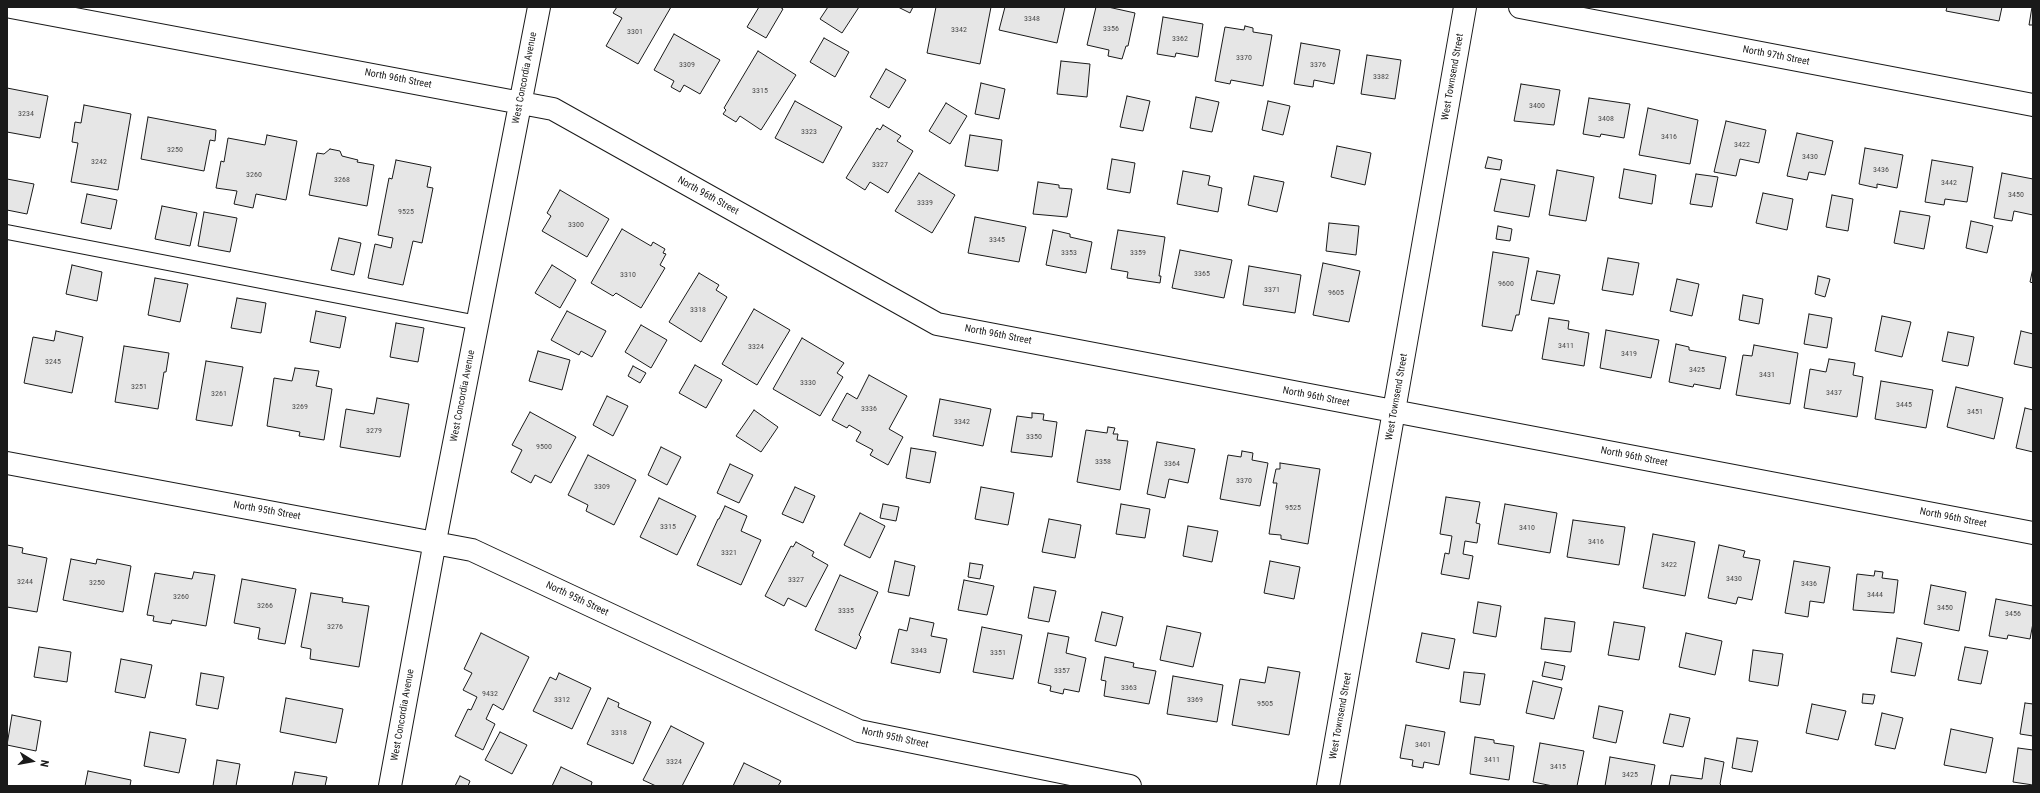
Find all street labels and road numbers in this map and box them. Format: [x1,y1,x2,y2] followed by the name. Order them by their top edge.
[510,31,540,125] street label: West Concordia Avenue
[1439,33,1467,121] street label: West Townsend Street
[1741,44,1811,68] street label: North 97th Street
[363,67,433,91] street label: North 96th Street
[675,174,741,218] street label: North 96th Street
[963,323,1033,347] street label: North 96th Street
[448,349,478,443] street label: West Concordia Avenue
[1383,353,1411,441] street label: West Townsend Street
[1281,385,1351,409] street label: North 96th Street
[1599,445,1669,469] street label: North 96th Street
[232,499,302,523] street label: North 95th Street
[1918,506,1988,530] street label: North 96th Street
[544,579,610,619] street label: North 95th Street
[389,668,417,762] street label: West Concordia Avenue
[1327,672,1355,760] street label: West Townsend Street
[861,725,929,751] street label: North 95th Street

